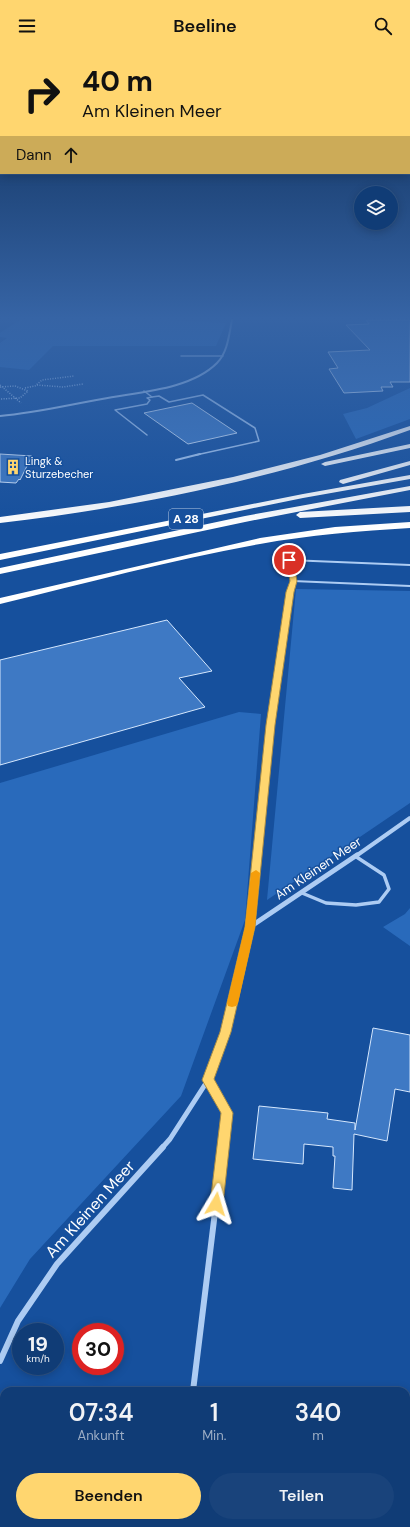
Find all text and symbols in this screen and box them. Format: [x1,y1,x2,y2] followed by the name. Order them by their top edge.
[173,14,237,38] text: Beeline
[16,15,38,37] icon: menu
[372,15,394,37] icon: search
[82,63,153,100] text: 40 m
[16,68,68,120] icon: right
[82,99,222,123] text: Am Kleinen Meer
[60,144,82,166] icon: ahead
[16,145,52,165] text: Dann
[354,186,398,230] map controls
[354,186,398,230] button: layers
[25,454,93,481] place label: Lingk & Sturzebecher
[4,458,22,476] building icon: Lingk & Sturzebecher
[169,509,203,529] road number: A 28
[272,543,306,577] pin
[278,549,300,571] icon: arrive
[271,833,365,903] street label: Am Kleinen Meer
[41,1156,139,1262] street label: Am Kleinen Meer
[195,1183,237,1225] position arrow
[72,1323,124,1375] speed limit sign: 30
[28,1331,48,1357] text: 19
[26,1352,50,1365] text: km/h
[69,1397,133,1428] text: 07:34
[210,1397,218,1428] text: 1
[295,1397,341,1428] text: 340
[78,1427,125,1444] text: Ankunft
[202,1427,226,1444] text: Min.
[312,1427,324,1444] text: m
[16,1473,201,1519] button: Beenden
[209,1473,394,1519] button: Teilen

